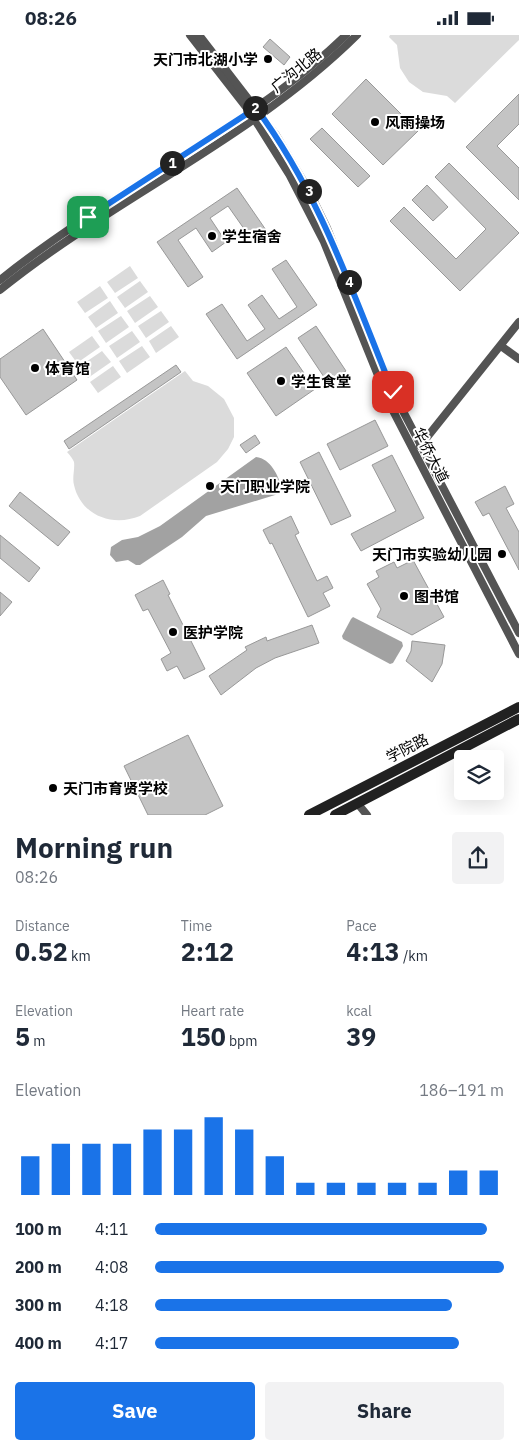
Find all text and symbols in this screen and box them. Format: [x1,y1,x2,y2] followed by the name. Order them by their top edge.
[25,6,77,30] text: 08:26
[267,44,325,96] street label: 广沟北路
[153,50,258,69] place label: 天门市北湖小学
[262,53,274,65] marker: 天门市北湖小学
[242,95,268,121] pin: 2
[251,99,260,117] text: 2
[385,113,445,132] place label: 风雨操场
[369,116,381,128] marker: 风雨操场
[160,151,184,175] pin: 1
[168,154,177,172] text: 1
[296,179,322,203] pin: 3
[305,182,314,200] text: 3
[67,196,109,238] pin
[74,203,102,231] icon: arrive
[222,227,282,246] place label: 学生宿舍
[206,230,218,242] marker: 学生宿舍
[336,269,362,295] pin: 4
[345,273,354,291] text: 4
[45,359,90,378] place label: 体育馆
[29,362,41,374] marker: 体育馆
[372,371,414,413] pin
[291,372,351,391] place label: 学生食堂
[275,375,287,387] marker: 学生食堂
[379,378,407,406] icon: check
[409,424,453,486] street label: 华侨大道
[220,477,310,496] place label: 天门职业学院
[204,480,216,492] marker: 天门职业学院
[372,545,492,564] place label: 天门市实验幼儿园
[496,548,508,560] marker: 天门市实验幼儿园
[414,587,459,606] place label: 图书馆
[398,590,410,602] marker: 图书馆
[183,623,243,642] place label: 医护学院
[167,626,179,638] marker: 医护学院
[383,729,431,767] street label: 学院路
[454,750,504,800] map controls
[454,750,504,800] button: layers
[63,779,168,798] place label: 天门市育贤学校
[47,782,59,794] marker: 天门市育贤学校
[15,829,173,866] text: Morning run
[452,832,504,884] button: share
[15,867,58,887] text: 08:26
[15,917,70,935] text: Distance
[181,917,212,935] text: Time
[346,917,377,935] text: Pace
[15,935,68,968] text: 0.52
[181,935,234,968] text: 2:12
[346,935,400,968] text: 4:13
[68,947,91,965] text: km
[400,947,428,965] text: /km
[15,1002,73,1020] text: Elevation
[181,1002,244,1020] text: Heart rate
[346,1002,372,1020] text: kcal
[15,1020,30,1053] text: 5
[181,1020,226,1053] text: 150
[346,1020,376,1053] text: 39
[30,1032,46,1050] text: m
[226,1032,257,1050] text: bpm
[15,1080,81,1100] text: Elevation
[419,1080,504,1100] text: 186–191 m
[15,1219,62,1239] text: 100 m
[95,1219,128,1239] text: 4:11
[15,1257,62,1277] text: 200 m
[95,1257,128,1277] text: 4:08
[15,1295,62,1315] text: 300 m
[95,1295,128,1315] text: 4:18
[15,1333,62,1353] text: 400 m
[95,1333,128,1353] text: 4:17
[15,1382,255,1440] button: Save
[265,1382,504,1440] button: Share

